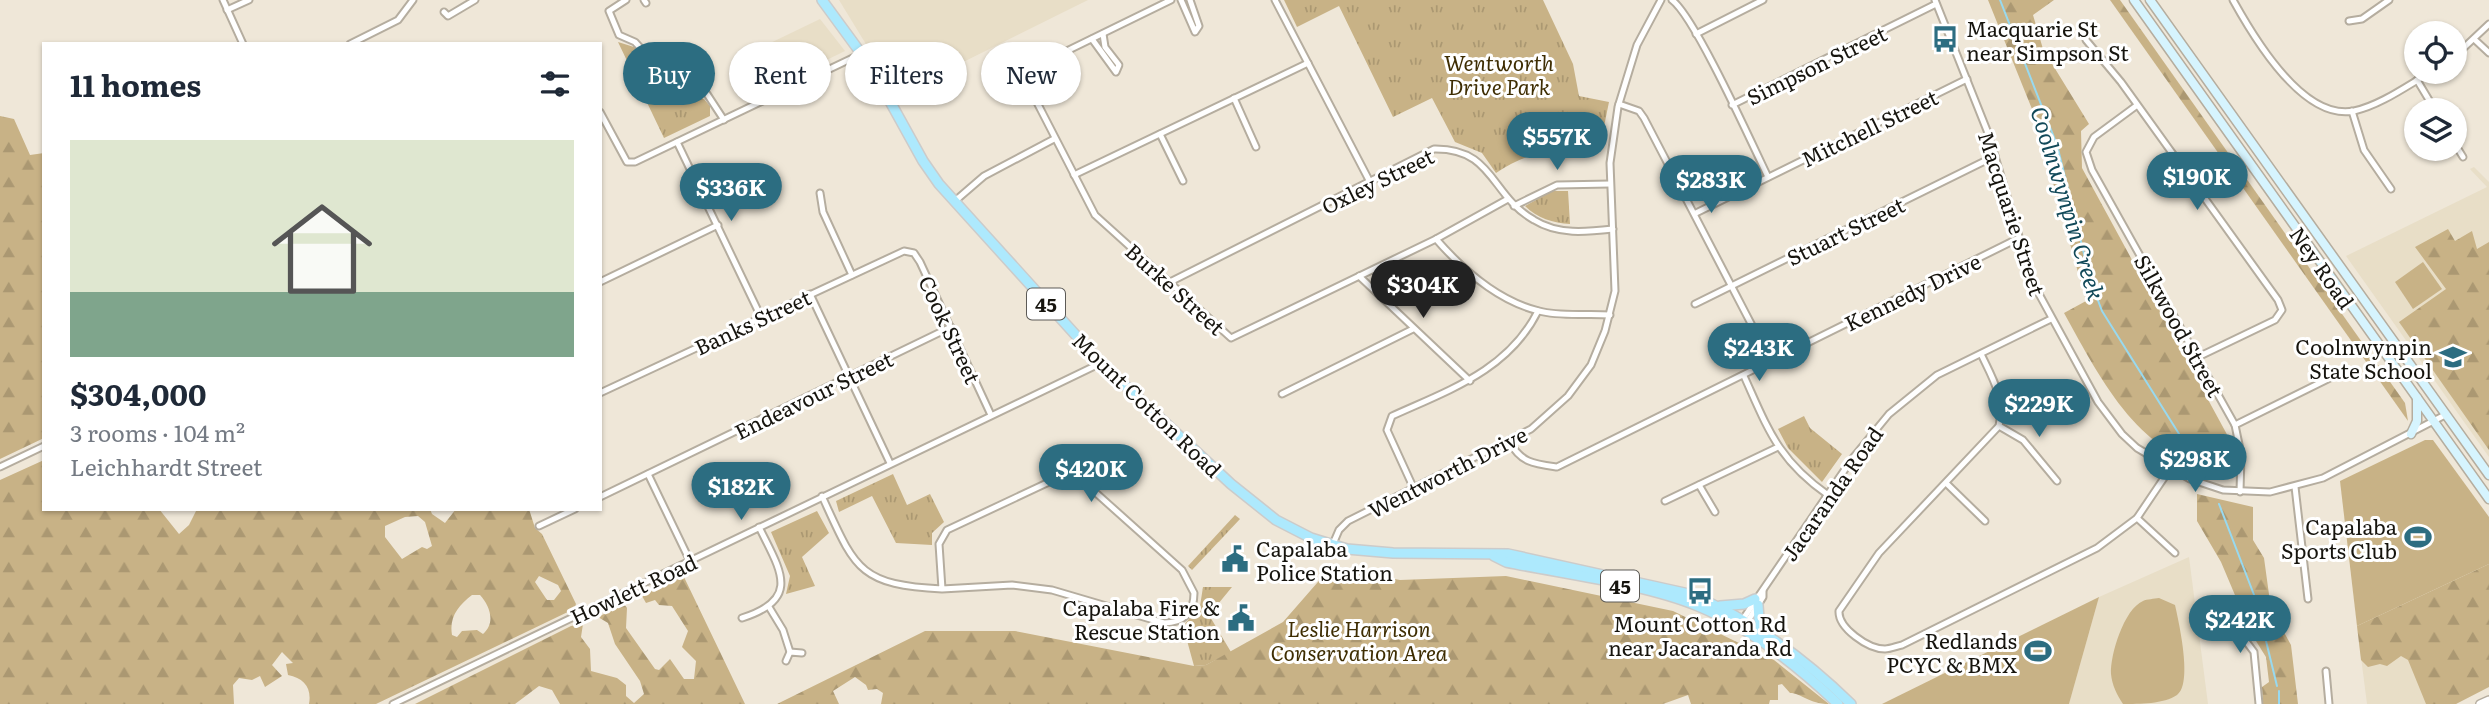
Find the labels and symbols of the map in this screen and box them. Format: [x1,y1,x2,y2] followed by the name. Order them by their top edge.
[1966,12,2129,67] place label: Macquarie St near Simpson St
[1741,16,1892,111] street label: Simpson Street
[1930,24,1960,54] bus stop icon: Macquarie St near Simpson St
[1444,46,1555,101] park label: Wentworth Drive Park
[1795,80,1943,174] street label: Mitchell Street
[2023,102,2115,305] water label: Coolnwynpin Creek
[1508,113,1606,172] pin: $557K
[1972,127,2054,300] street label: Macquarie Street
[1316,139,1439,221] street label: Oxley Street
[2148,152,2246,212] pin: $190K
[1662,156,1760,215] pin: $283K
[682,164,780,223] pin: $336K
[1781,188,1910,272] street label: Stuart Street
[2283,219,2363,315] street label: Ney Road
[1119,235,1233,341] street label: Burke Street
[1839,245,1985,337] street label: Kennedy Drive
[2128,248,2232,402] street label: Silkwood Street
[1374,260,1472,320] pin: $304K
[912,270,990,389] street label: Cook Street
[689,280,816,362] street label: Banks Street
[1027,288,1065,320] road number: 45
[1066,324,1230,484] street label: Mount Cotton Road
[1710,324,1808,383] pin: $243K
[2295,330,2432,385] place label: Coolnwynpin State School
[729,342,898,446] street label: Endeavour Street
[2438,342,2468,372] school or university icon: Coolnwynpin State School
[1990,380,2088,439] pin: $229K
[1362,418,1532,524] street label: Wentworth Drive
[1773,419,1889,567] street label: Jacaranda Road
[2146,434,2244,494] pin: $298K
[1042,444,1140,504] pin: $420K
[692,462,790,522] pin: $182K
[2281,510,2398,565] place label: Capalaba Sports Club
[2403,522,2433,552] sports icon: Capalaba Sports Club
[1256,532,1393,587] place label: Capalaba Police Station
[1220,544,1250,574] public building icon: Capalaba Police Station
[565,545,702,631] street label: Howlett Road
[1601,570,1639,601] road number: 45
[1685,576,1715,606] bus stop icon: Mount Cotton Rd near Jacaranda Rd
[1063,591,1220,646] place label: Capalaba Fire & Rescue Station
[2191,596,2289,655] pin: $242K
[1226,603,1256,633] public building icon: Capalaba Fire & Rescue Station
[1608,607,1792,662] place label: Mount Cotton Rd near Jacaranda Rd
[1270,612,1448,667] park label: Leslie Harrison Conservation Area
[1886,624,2017,679] place label: Redlands PCYC & BMX
[2023,636,2053,666] sports icon: Redlands PCYC & BMX

